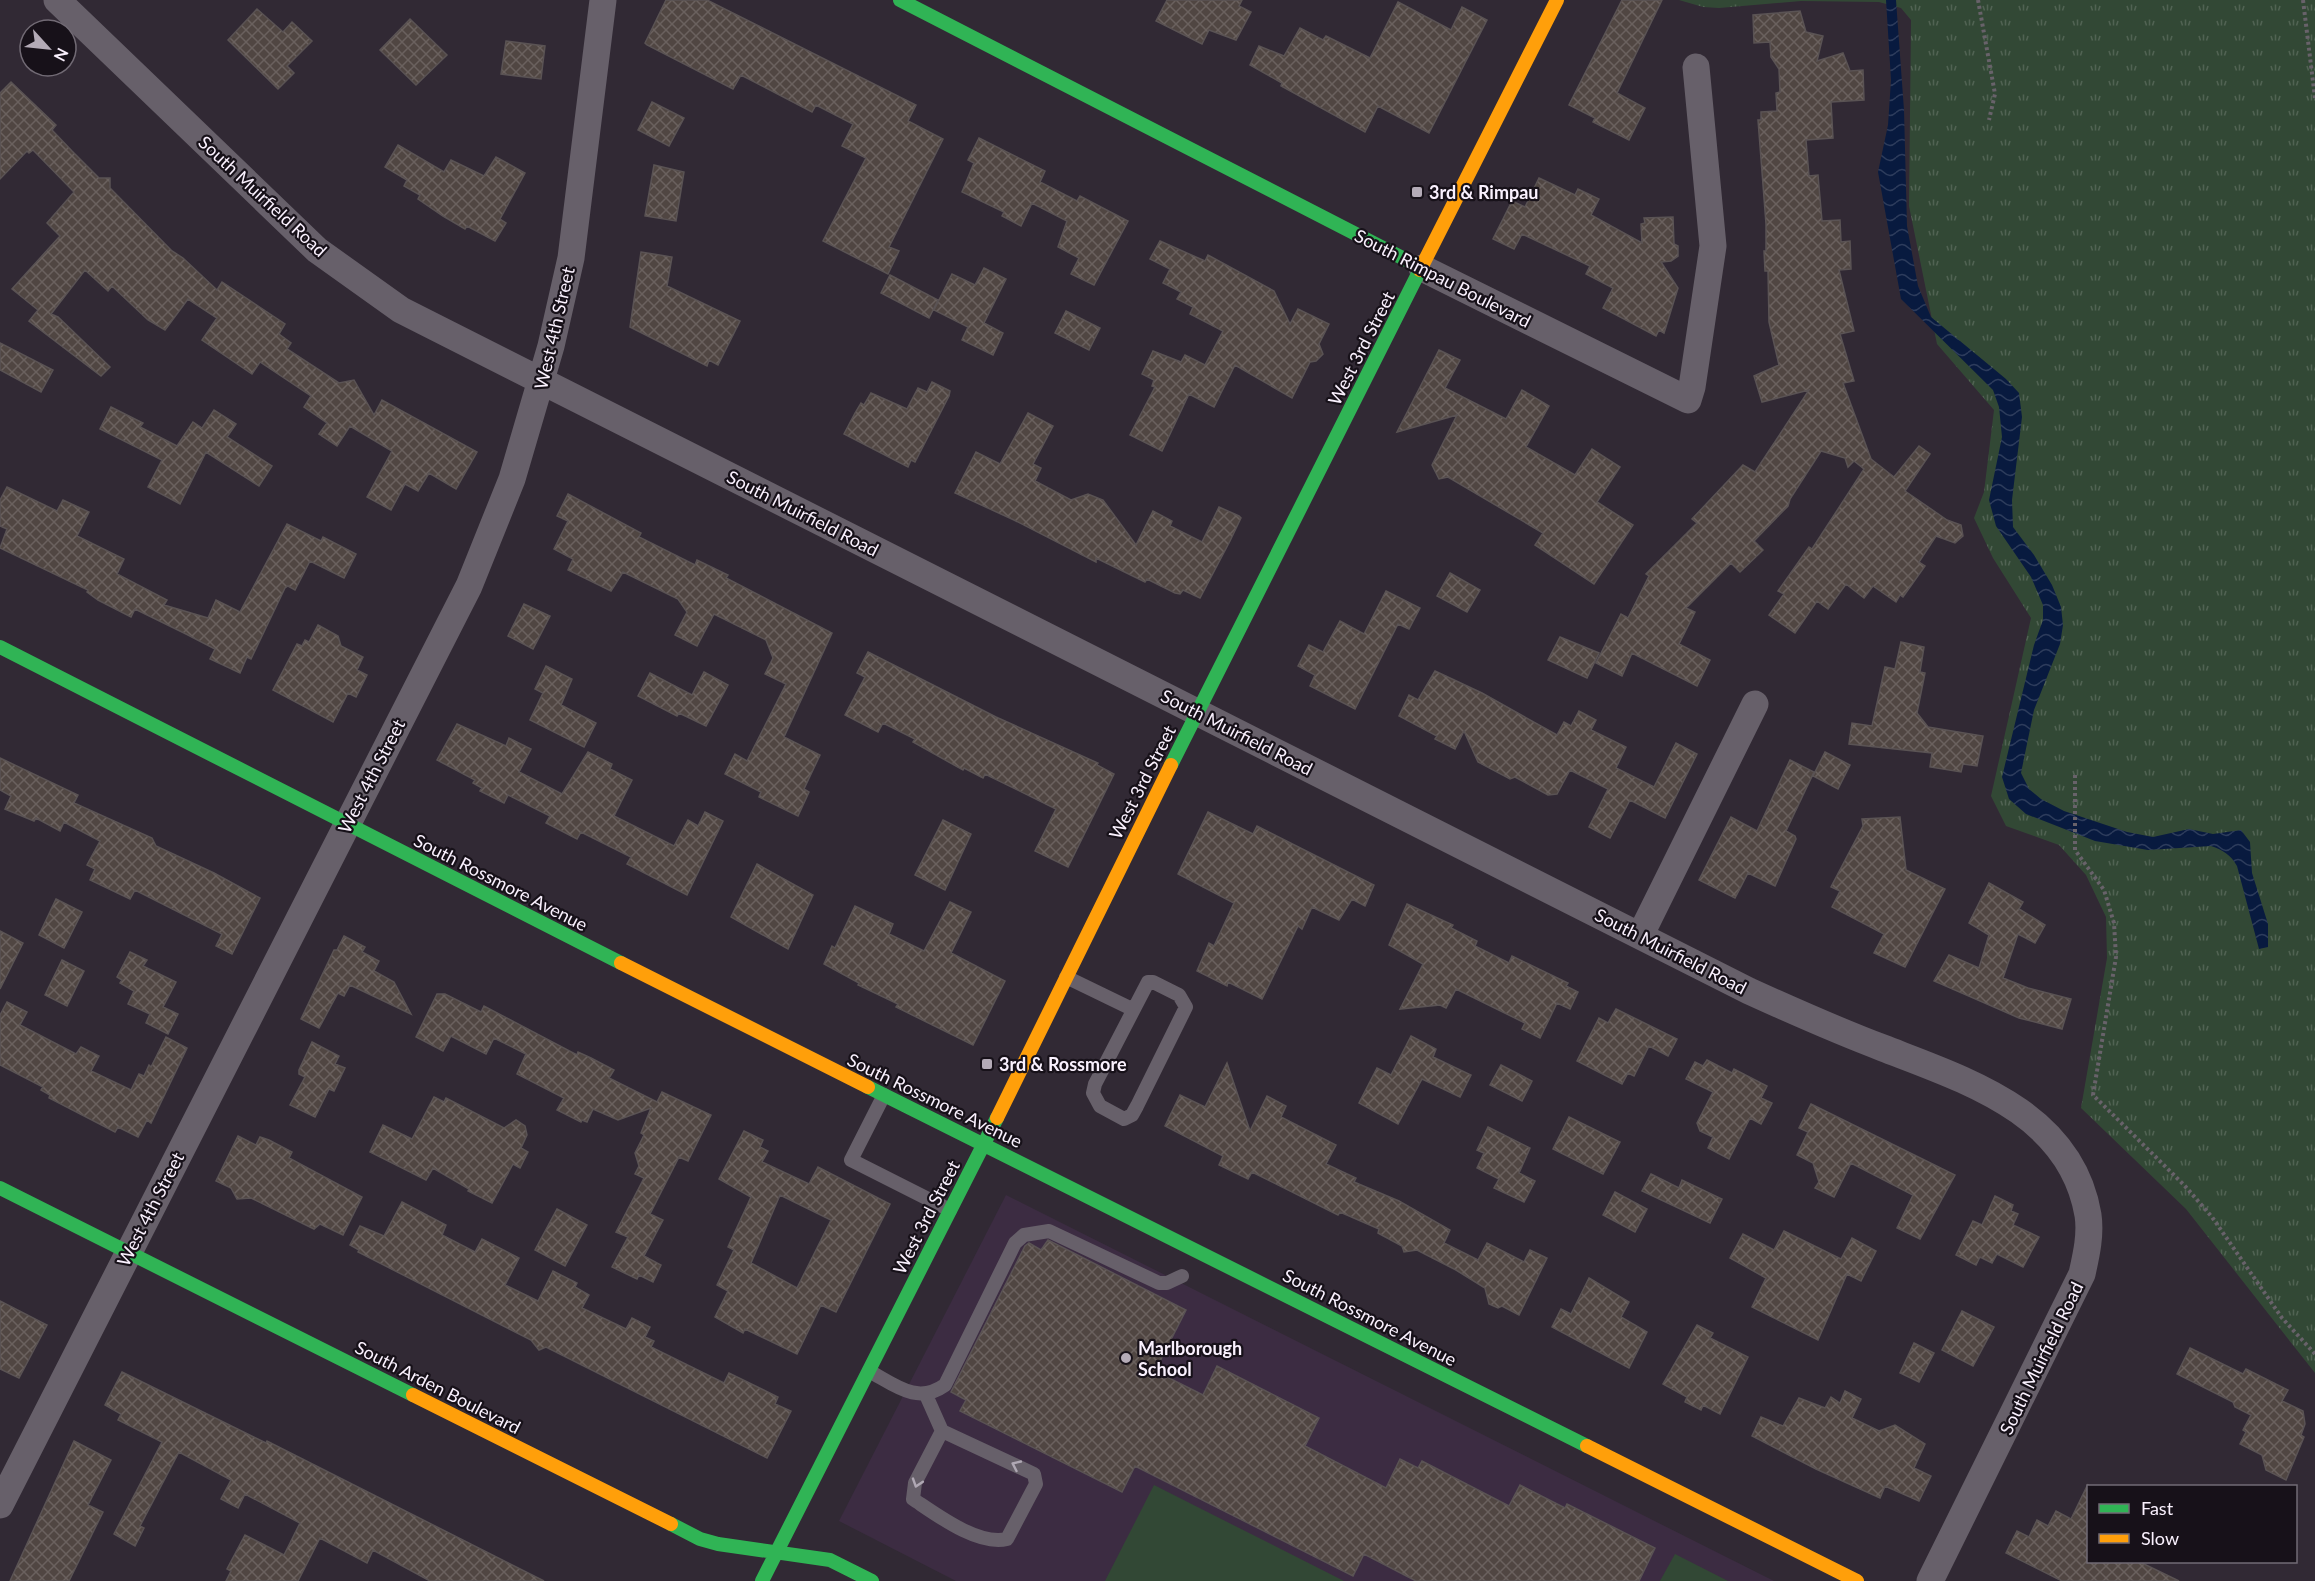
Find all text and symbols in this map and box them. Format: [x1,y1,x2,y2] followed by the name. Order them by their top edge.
[18,18,78,78] north arrow
[51,45,73,65] text: N
[194,131,332,261] street label: South Muirfield Road
[1429,181,1539,203] place label: 3rd & Rimpau
[1410,185,1424,199] marker: 3rd & Rimpau
[1351,224,1535,332] street label: South Rimpau Boulevard
[529,264,579,391] street label: West 4th Street
[1323,287,1399,409] street label: West 3rd Street
[724,465,882,561] street label: South Muirfield Road
[1158,684,1316,780] street label: South Muirfield Road
[333,715,409,837] street label: West 4th Street
[1104,721,1180,843] street label: West 3rd Street
[411,829,591,935] street label: South Rossmore Avenue
[1592,903,1750,999] street label: South Muirfield Road
[844,1048,1026,1152] street label: South Rossmore Avenue
[999,1053,1127,1075] place label: 3rd & Rossmore
[980,1057,994,1071] marker: 3rd & Rossmore
[112,1148,188,1270] street label: West 4th Street
[888,1156,964,1278] street label: West 3rd Street
[1280,1264,1460,1370] street label: South Rossmore Avenue
[1994,1278,2088,1438] street label: South Muirfield Road
[352,1336,524,1438] street label: South Arden Boulevard
[1138,1337,1242,1380] place label: Marlborough School
[1119,1351,1133,1365] marker: Marlborough School
[1011,1461,1022,1473] one-way arrow
[911,1477,924,1488] one-way arrow
[2087,1485,2297,1563] legend
[2141,1497,2174,1519] text: Fast
[2141,1527,2179,1549] text: Slow

